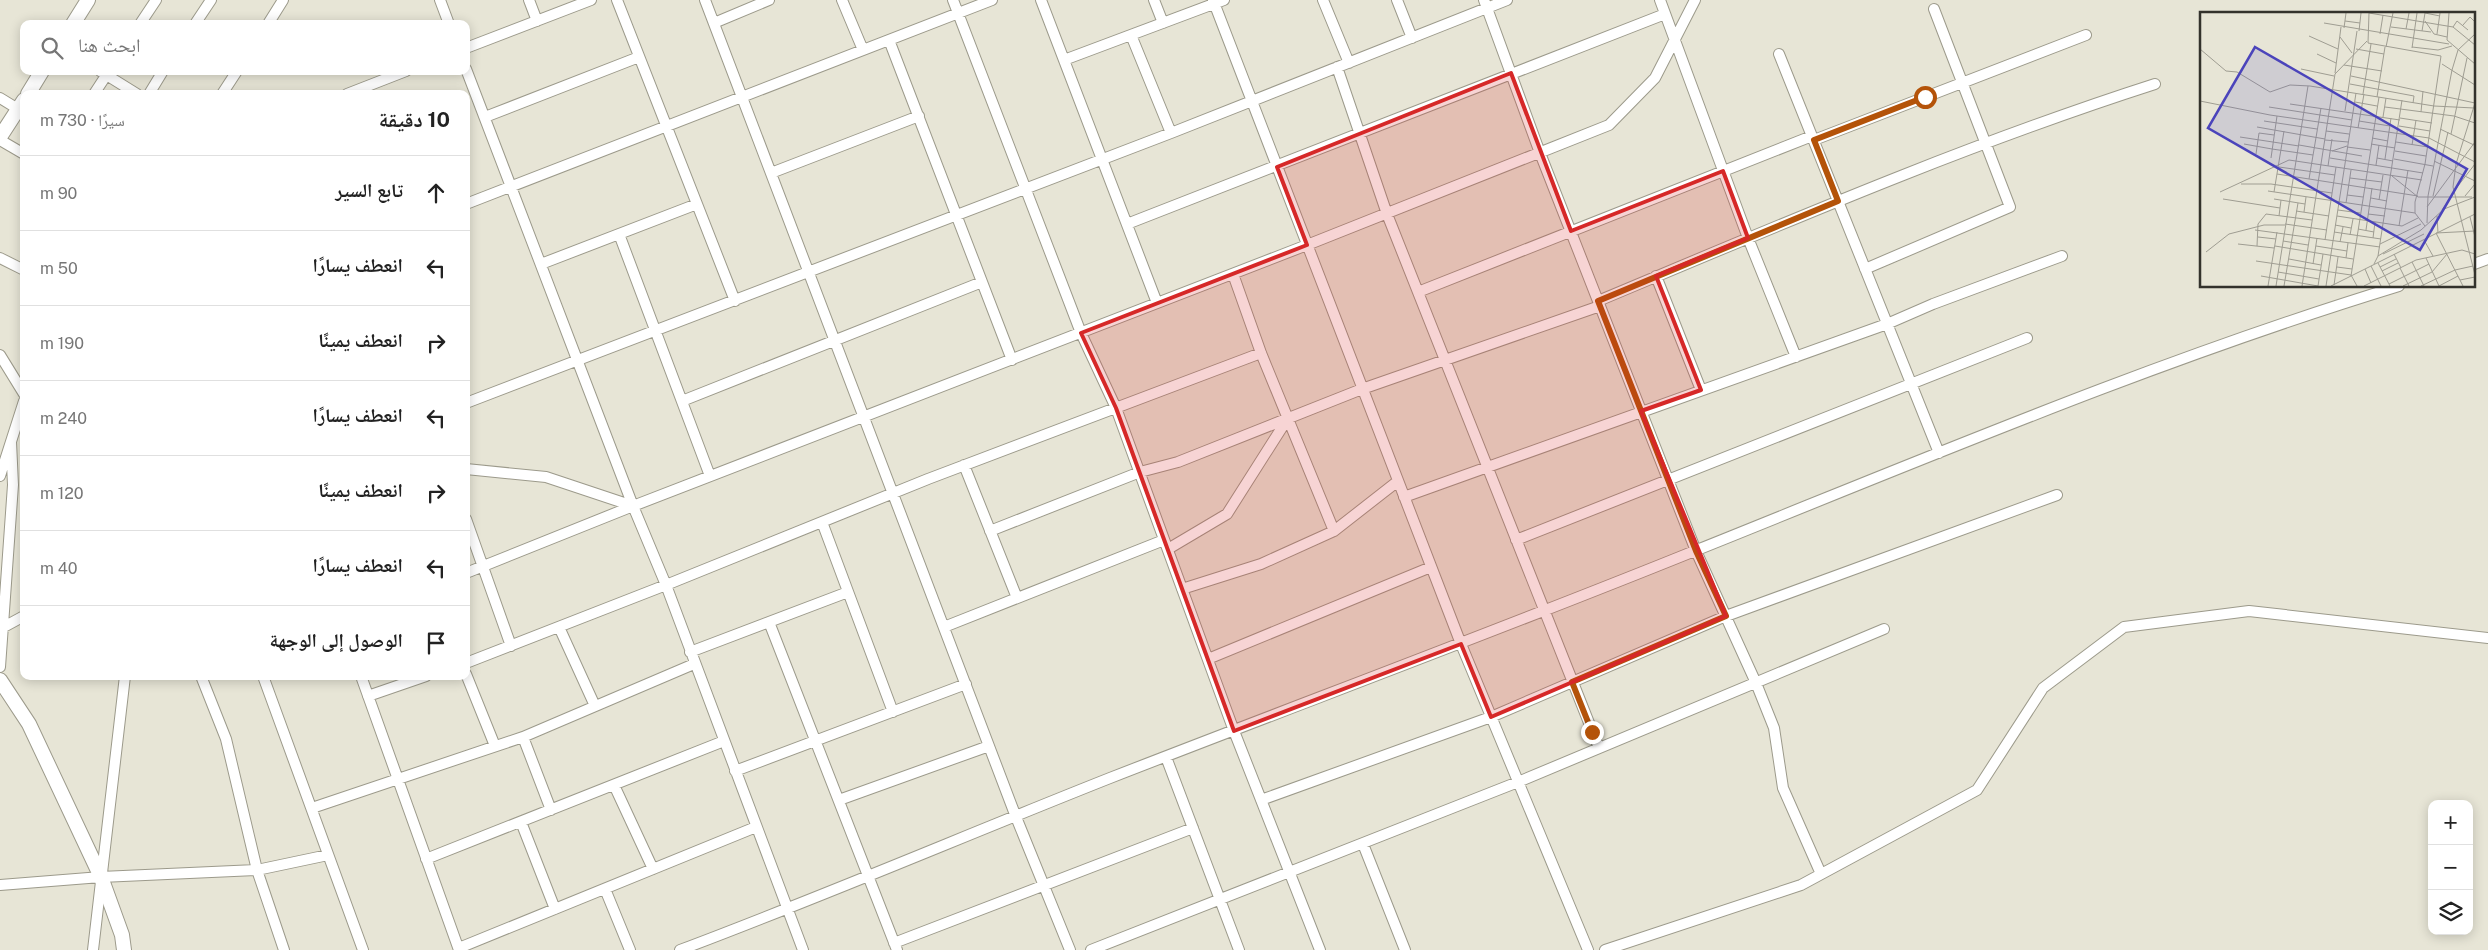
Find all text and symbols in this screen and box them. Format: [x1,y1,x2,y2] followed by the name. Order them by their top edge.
[2200,12,2476,288] inset map
[20,20,470,75] search box
[38,34,66,62] icon: search
[78,34,141,56] text: ابحث هنا
[1914,86,1937,109] route start
[379,107,450,132] text: 10 دقيقة
[40,111,125,130] text: سيرًا · 730 m
[335,179,403,201] text: تابع السير
[422,179,450,207] icon: ahead
[40,184,77,203] text: 90 m
[313,254,403,276] text: انعطف يسارًا
[422,254,450,282] icon: left
[40,259,78,278] text: 50 m
[318,329,403,351] text: انعطف يمينًا
[422,329,450,357] icon: right
[40,334,84,353] text: 190 m
[313,404,403,426] text: انعطف يسارًا
[422,404,450,432] icon: left
[40,409,87,428] text: 240 m
[318,479,403,501] text: انعطف يمينًا
[422,479,450,507] icon: right
[40,484,84,503] text: 120 m
[313,554,403,576] text: انعطف يسارًا
[422,554,450,582] icon: left
[40,559,78,578] text: 40 m
[269,629,403,651] text: الوصول إلى الوجهة
[422,629,450,657] icon: arrive
[1581,721,1604,744] route end
[2428,800,2473,935] map controls
[2428,800,2473,845] button: +
[2428,845,2473,890] button: −
[2428,890,2473,935] button: layers

